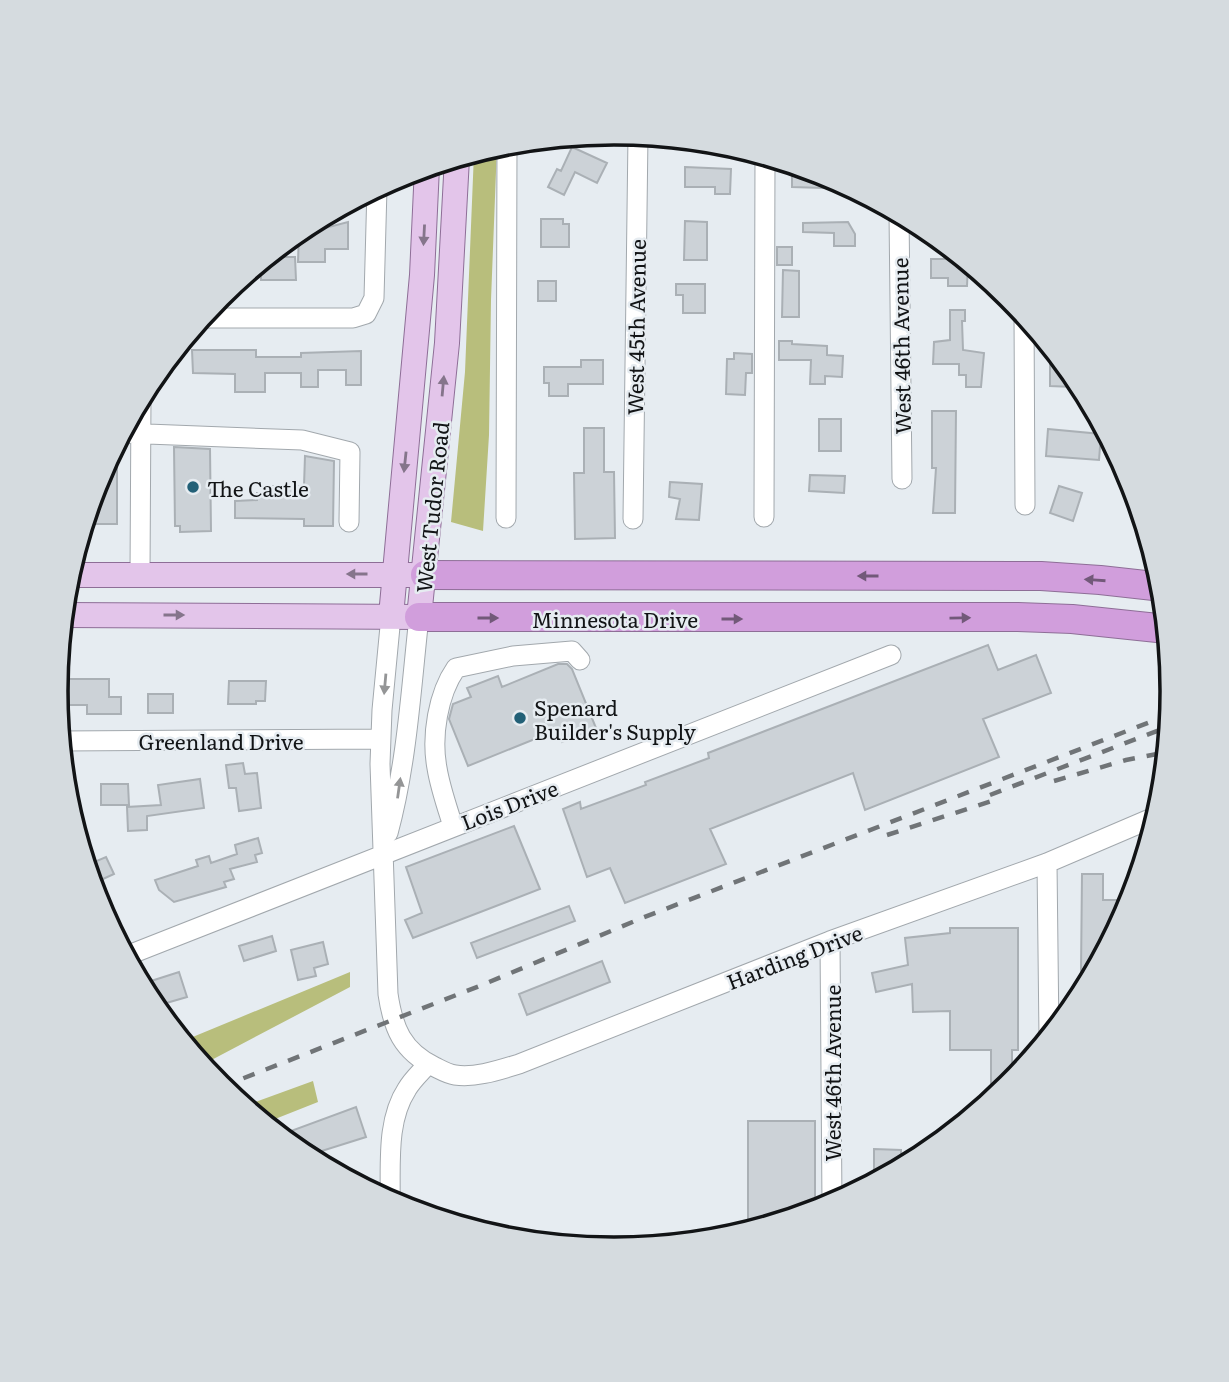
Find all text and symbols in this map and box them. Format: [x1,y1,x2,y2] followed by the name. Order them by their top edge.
[419,225,430,247] one-way arrow
[618,239,652,415] street label: West 45th Avenue
[883,257,917,435] street label: West 46th Avenue
[438,375,449,397] one-way arrow
[407,420,455,594] street label: West Tudor Road
[399,451,410,473] one-way arrow
[207,472,309,503] place label: The Castle
[185,479,201,495] marker: The Castle
[345,568,367,580] one-way arrow
[856,570,878,582] one-way arrow
[1084,574,1106,585] one-way arrow
[532,603,698,634] street label: Minnesota Drive
[163,609,185,621] one-way arrow
[477,612,499,623] one-way arrow
[949,612,971,624] one-way arrow
[722,613,744,625] one-way arrow
[379,673,390,695] one-way arrow
[534,691,697,746] place label: Spenard Builder's Supply
[512,710,528,726] marker: Spenard Builder's Supply
[138,725,304,756] street label: Greenland Drive
[456,771,562,837] street label: Lois Drive
[393,777,404,799] one-way arrow
[722,916,867,996] street label: Harding Drive
[816,985,847,1161] street label: West 46th Avenue

